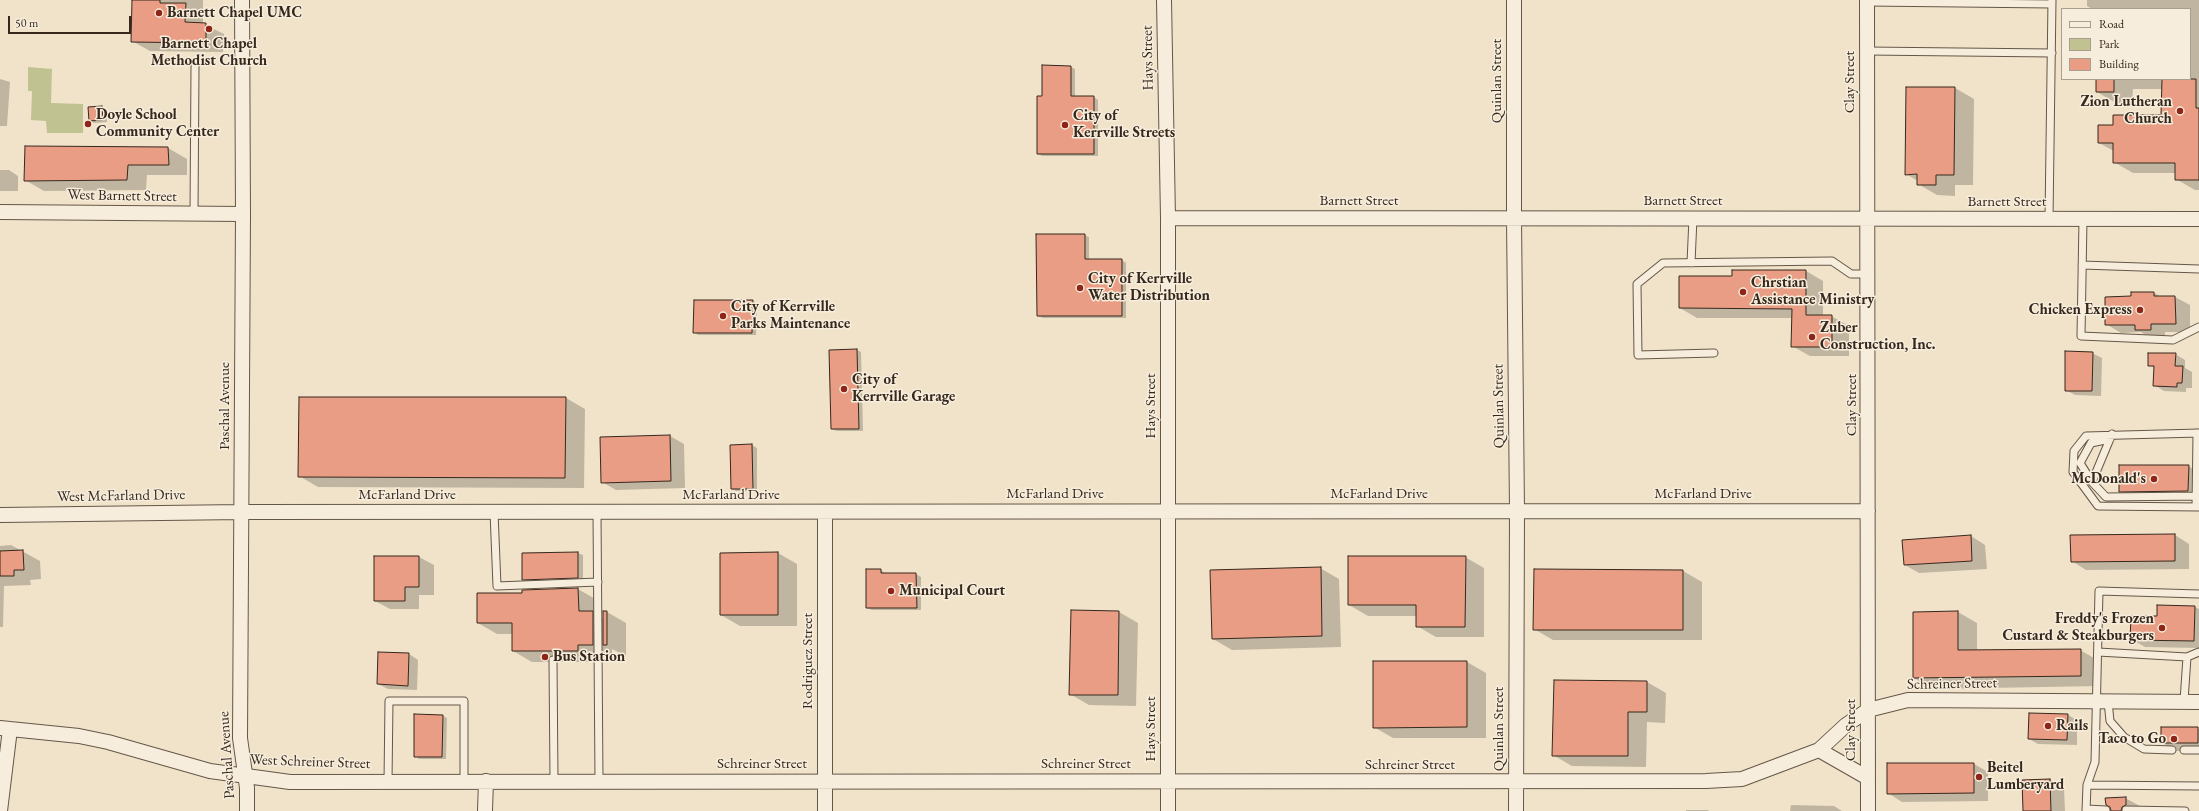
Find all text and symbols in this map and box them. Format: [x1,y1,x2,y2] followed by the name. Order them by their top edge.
[167,4,302,22] place label: Barnett Chapel UMC
[10,8,133,34] scale bar
[154,8,164,18] marker: Barnett Chapel UMC
[2061,8,2191,80] legend
[15,15,38,31] text: 50 m
[2099,16,2124,32] text: Road
[204,24,214,34] marker: Barnett Chapel Methodist Church
[1138,25,1158,91] street label: Hays Street
[151,35,267,70] place label: Barnett Chapel Methodist Church
[2099,36,2119,52] text: Park
[1488,39,1506,123] street label: Quinlan Street
[1841,51,1859,113] street label: Clay Street
[2099,56,2139,72] text: Building
[2080,93,2172,128] place label: Zion Lutheran Church
[96,106,219,141] place label: Doyle School Community Center
[2175,106,2185,116] marker: Zion Lutheran Church
[1073,107,1175,142] place label: City of Kerrville Streets
[83,119,93,129] marker: Doyle School Community Center
[1060,120,1070,130] marker: City of Kerrville Streets
[67,186,177,206] street label: West Barnett Street
[1320,192,1398,210] street label: Barnett Street
[1644,192,1722,210] street label: Barnett Street
[1968,193,2046,211] street label: Barnett Street
[1088,270,1210,305] place label: City of Kerrville Water Distribution
[1751,274,1875,309] place label: Chrstian Assistance Ministry
[1075,283,1085,293] marker: City of Kerrville Water Distribution
[1738,287,1748,297] marker: Chrstian Assistance Ministry
[731,298,850,333] place label: City of Kerrville Parks Maintenance
[2029,301,2132,319] place label: Chicken Express
[2135,305,2145,315] marker: Chicken Express
[718,311,728,321] marker: City of Kerrville Parks Maintenance
[1820,319,1935,354] place label: Zuber Construction, Inc.
[1807,332,1817,342] marker: Zuber Construction, Inc.
[216,362,234,450] street label: Paschal Avenue
[1489,364,1509,448] street label: Quinlan Street
[852,371,955,406] place label: City of Kerrville Garage
[1142,373,1160,439] street label: Hays Street
[1843,374,1861,436] street label: Clay Street
[839,384,849,394] marker: City of Kerrville Garage
[2071,470,2146,488] place label: McDonald's
[2149,474,2159,484] marker: McDonald's
[1006,485,1104,503] street label: McFarland Drive
[1330,485,1428,503] street label: McFarland Drive
[1654,485,1752,503] street label: McFarland Drive
[57,486,185,506] street label: West McFarland Drive
[358,486,456,504] street label: McFarland Drive
[682,486,780,504] street label: McFarland Drive
[899,582,1005,600] place label: Municipal Court
[886,586,896,596] marker: Municipal Court
[2002,610,2154,645] place label: Freddy's Frozen Custard & Steakburgers
[799,613,817,709] street label: Rodriguez Street
[2157,623,2167,633] marker: Freddy's Frozen Custard & Steakburgers
[553,648,625,666] place label: Bus Station
[540,652,550,662] marker: Bus Station
[1907,674,1997,694] street label: Schreiner Street
[1490,687,1508,771] street label: Quinlan Street
[1142,696,1160,762] street label: Hays Street
[1842,699,1860,761] street label: Clay Street
[215,711,239,799] street label: Paschal Avenue
[2056,717,2088,735] place label: Rails
[2043,721,2053,731] marker: Rails
[2098,730,2166,748] place label: Taco to Go
[2169,734,2179,744] marker: Taco to Go
[249,751,371,773] street label: West Schreiner Street
[717,755,807,773] street label: Schreiner Street
[1041,755,1131,773] street label: Schreiner Street
[1365,756,1455,774] street label: Schreiner Street
[1987,759,2064,794] place label: Beitel Lumberyard
[1974,772,1984,782] marker: Beitel Lumberyard

